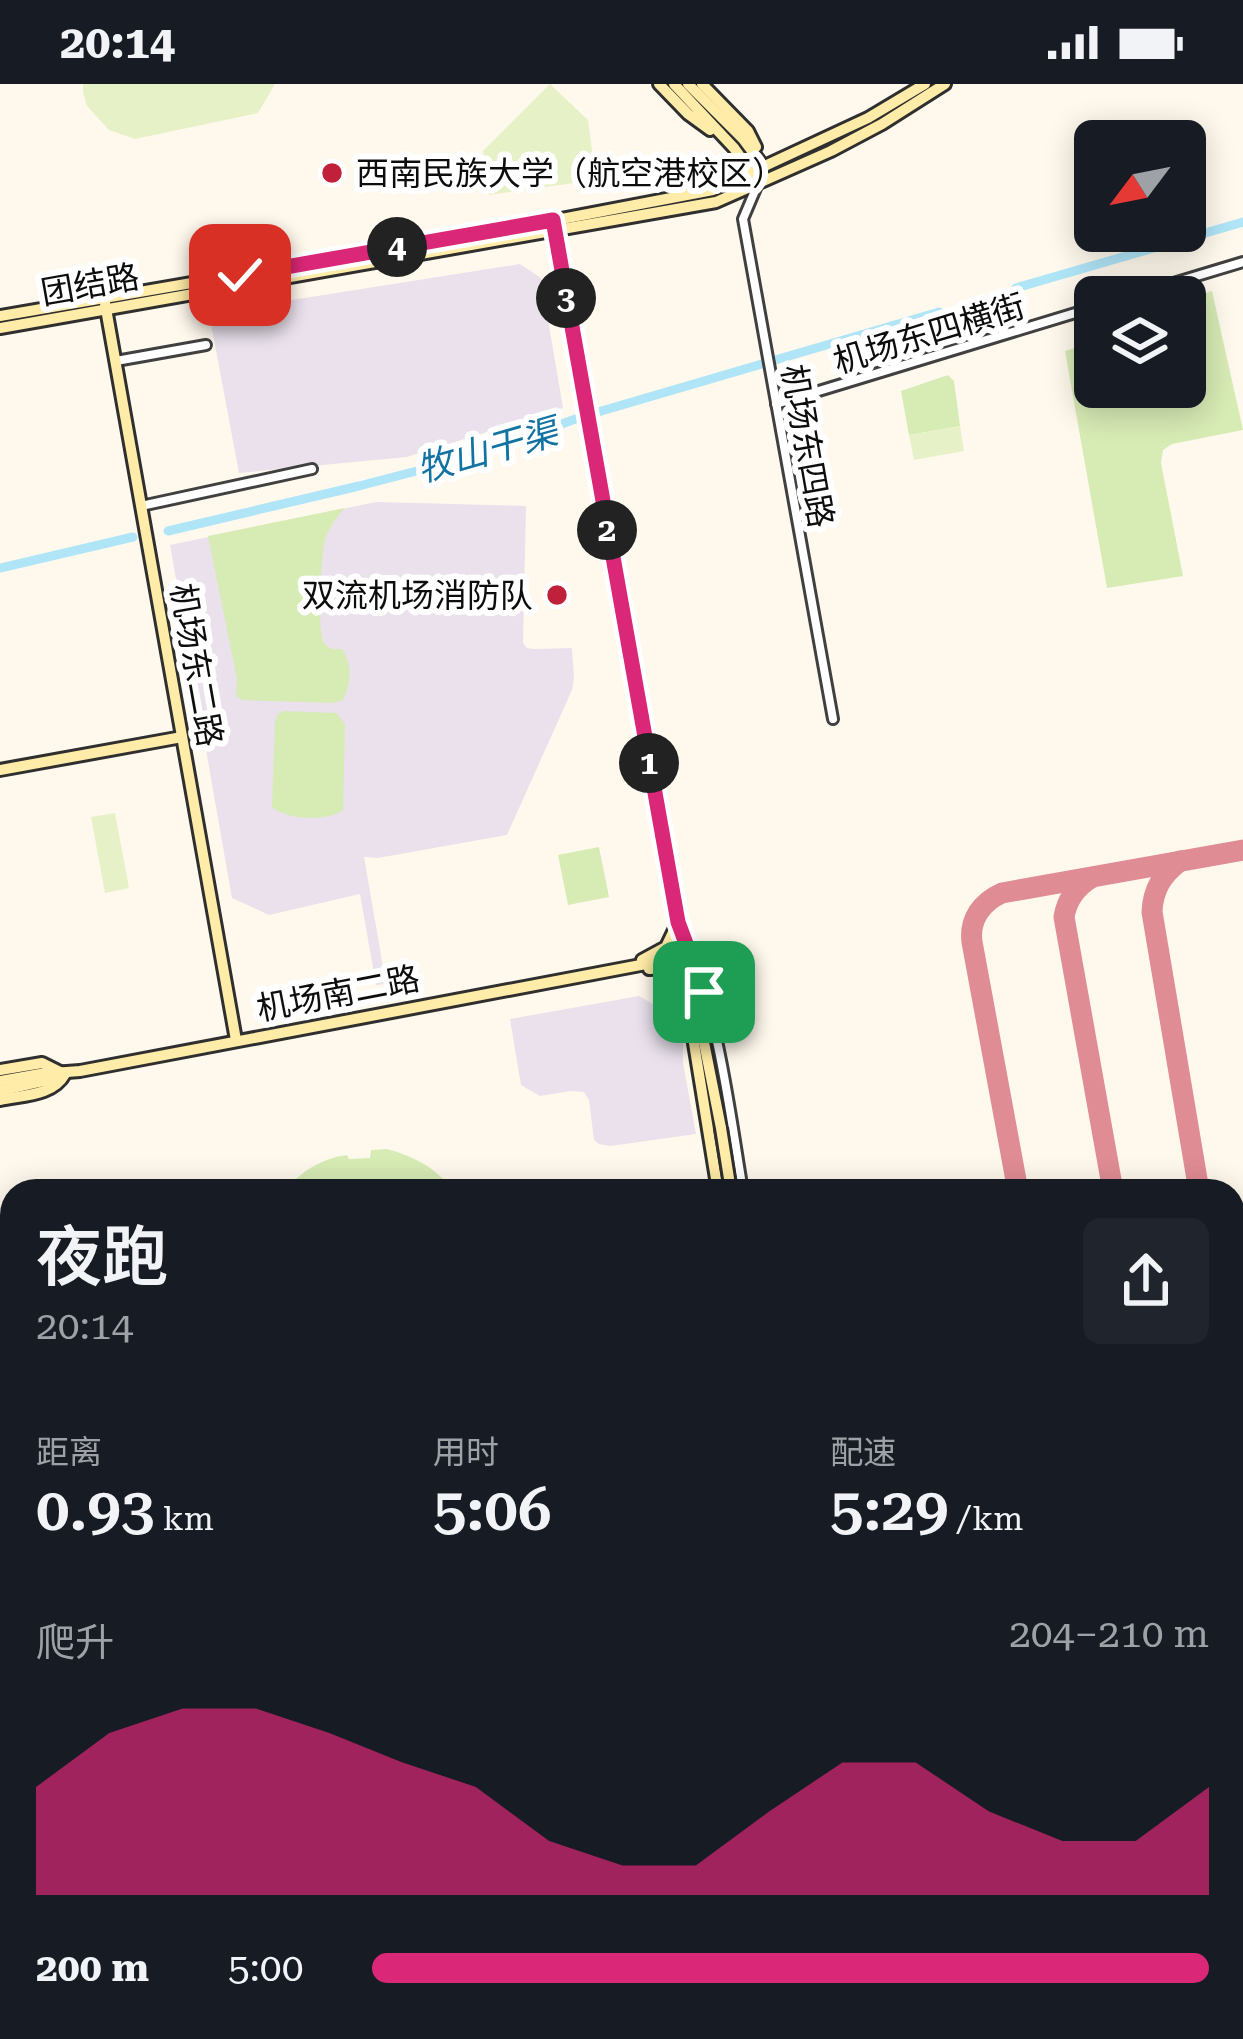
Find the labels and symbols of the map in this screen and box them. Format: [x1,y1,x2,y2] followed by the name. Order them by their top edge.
[1074,120,1206,252] north arrow
[356,154,785,193] place label: 西南民族大学（航空港校区）
[319,160,345,186] marker: 西南民族大学（航空港校区）
[367,217,427,277] pin: 4
[189,224,291,326] pin
[38,257,142,312] street label: 团结路
[536,268,596,328] pin: 3
[829,286,1030,381] street label: 机场东四横街
[774,361,841,531] street label: 机场东四路
[412,410,567,491] water label: 牧山干渠
[577,500,637,560] pin: 2
[302,576,533,615] place label: 双流机场消防队
[163,580,230,750] street label: 机场东二路
[544,582,570,608] marker: 双流机场消防队
[619,733,679,793] pin: 1
[653,941,755,1043] pin
[253,959,423,1028] street label: 机场南二路

